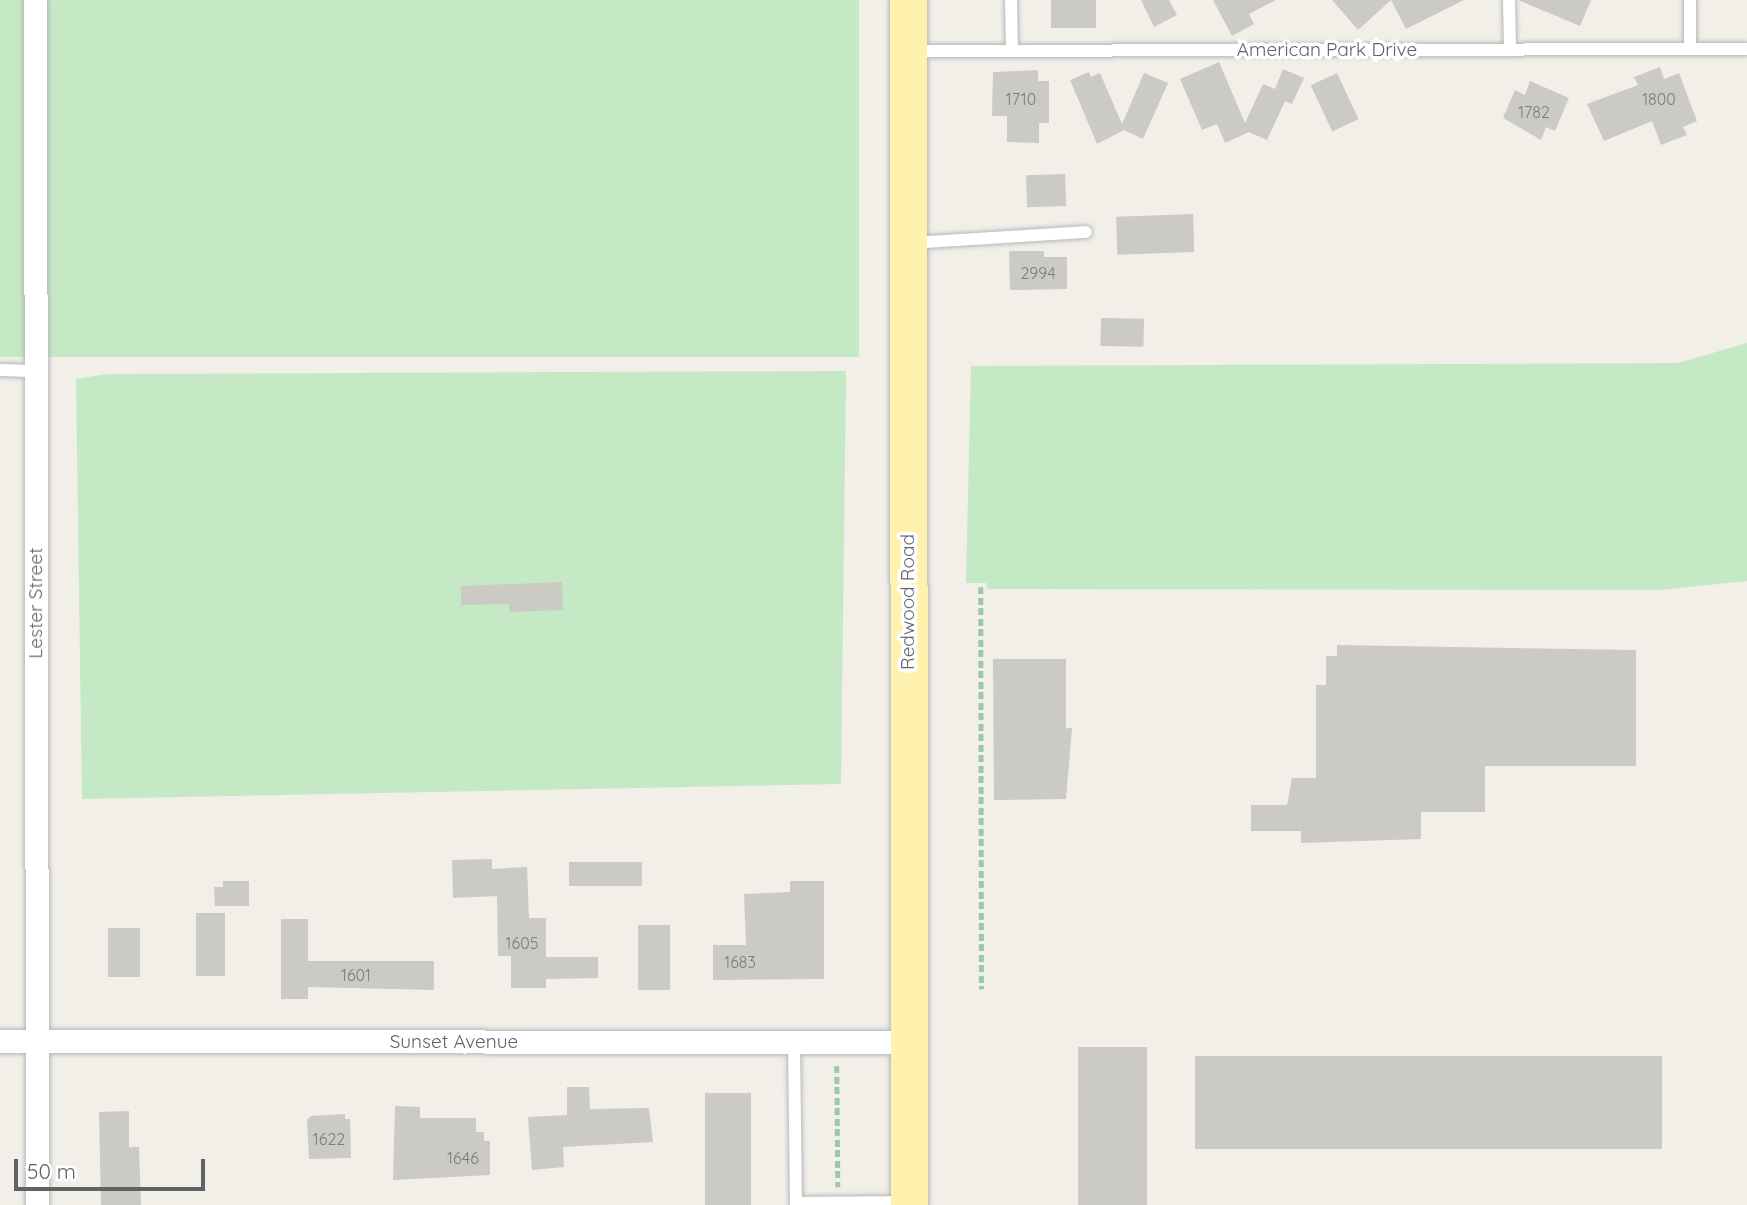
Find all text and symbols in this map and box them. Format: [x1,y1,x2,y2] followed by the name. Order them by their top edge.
[1237,39,1417,61] street label: American Park Drive
[1006,89,1036,109] house number: 1710
[1642,89,1676,109] house number: 1800
[1518,102,1550,122] house number: 1782
[1020,263,1056,283] house number: 2994
[897,534,919,670] street label: Redwood Road
[25,547,47,659] street label: Lester Street
[506,933,538,953] house number: 1605
[724,952,756,972] house number: 1683
[341,965,371,985] house number: 1601
[390,1031,518,1053] street label: Sunset Avenue
[313,1129,345,1149] house number: 1622
[18,1146,208,1190] scale bar
[447,1148,479,1168] house number: 1646
[27,1158,76,1184] text: 50 m

